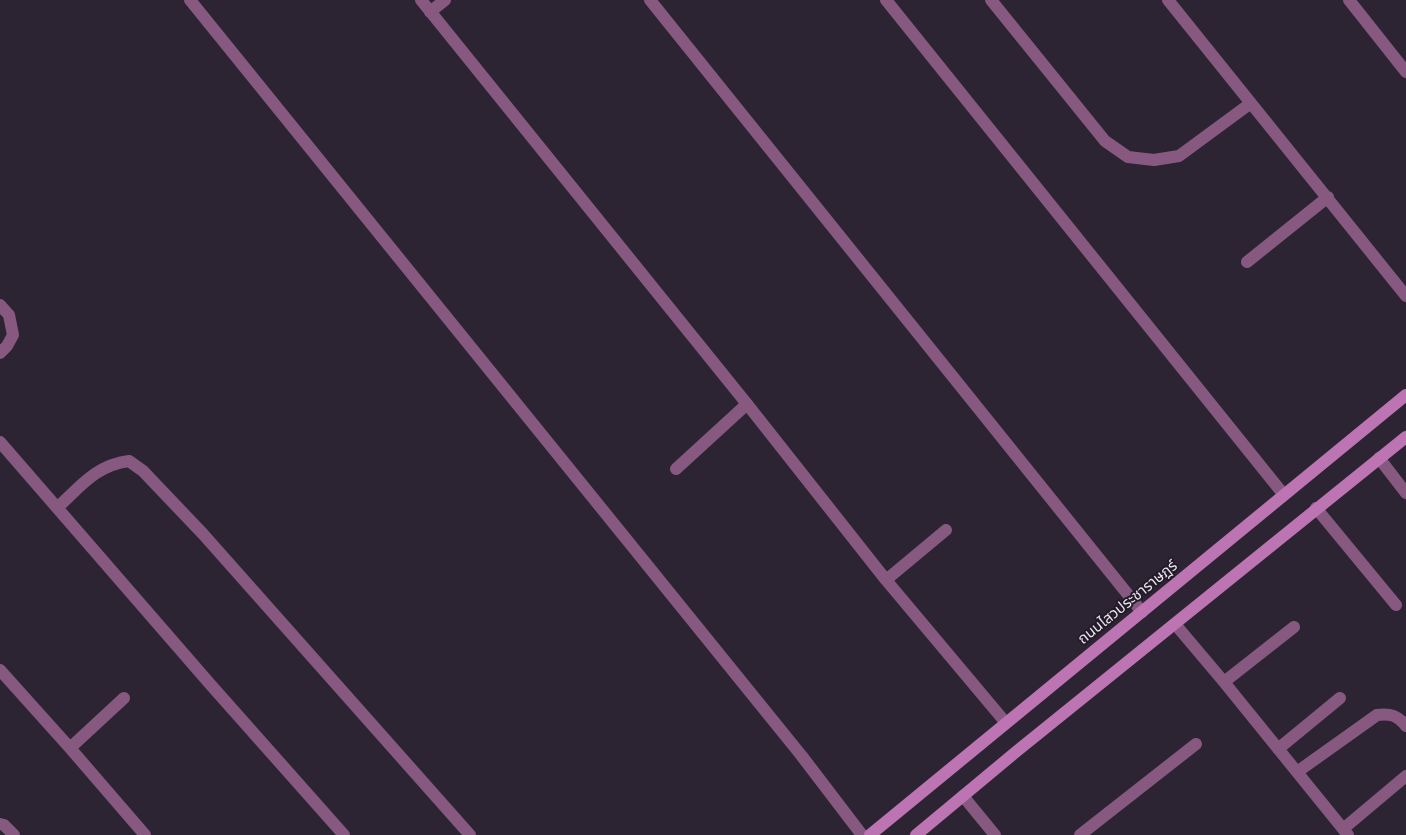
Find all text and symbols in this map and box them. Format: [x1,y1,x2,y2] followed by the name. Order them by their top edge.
[1075,557,1181,649] street label: ถนนไสวประชาราษฎร์

